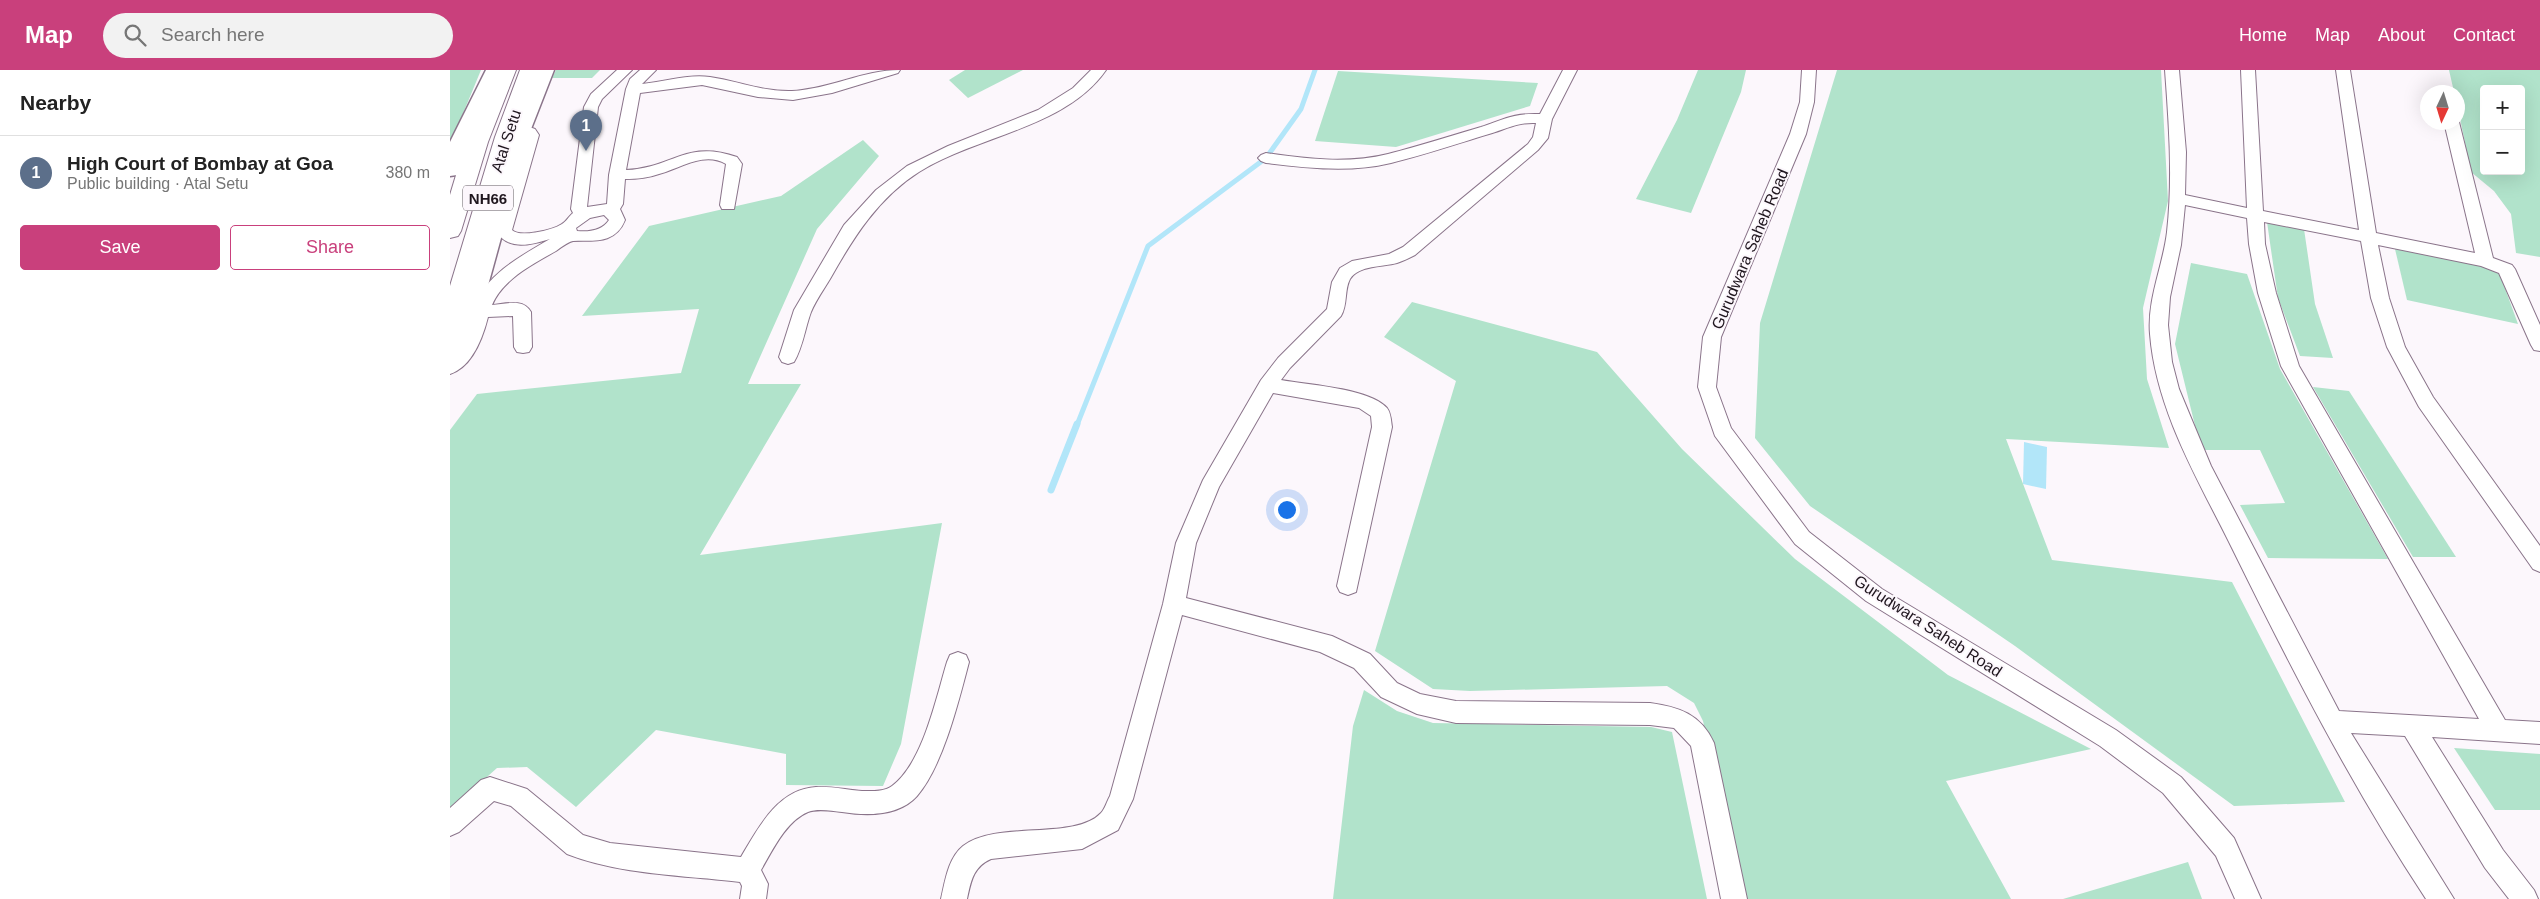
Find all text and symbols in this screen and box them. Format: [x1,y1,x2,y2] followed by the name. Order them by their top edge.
[103,13,453,58] search box
[25,21,73,48] text: Map
[121,21,149,49] icon: search
[161,24,265,45] text: Search here
[2239,25,2287,45] text: Home
[2315,25,2350,45] text: Map
[2378,25,2425,45] text: About
[2453,25,2515,45] text: Contact
[2420,85,2465,130] north arrow
[2480,85,2525,175] map controls
[2480,85,2525,130] button: +
[20,91,91,114] text: Nearby
[488,107,524,175] street label: Atal Setu
[570,110,602,151] pin: 1
[2480,130,2525,175] button: −
[67,153,333,174] text: High Court of Bombay at Goa
[32,164,40,181] text: 1
[386,164,430,181] text: 380 m
[1708,166,1792,332] street label: Gurudwara Saheb Road
[67,175,248,192] text: Public building · Atal Setu
[463,186,513,210] road number: NH66
[20,225,220,270] button: Save
[230,225,430,270] button: Share
[1274,497,1300,523] your location
[1851,572,2005,680] street label: Gurudwara Saheb Road

